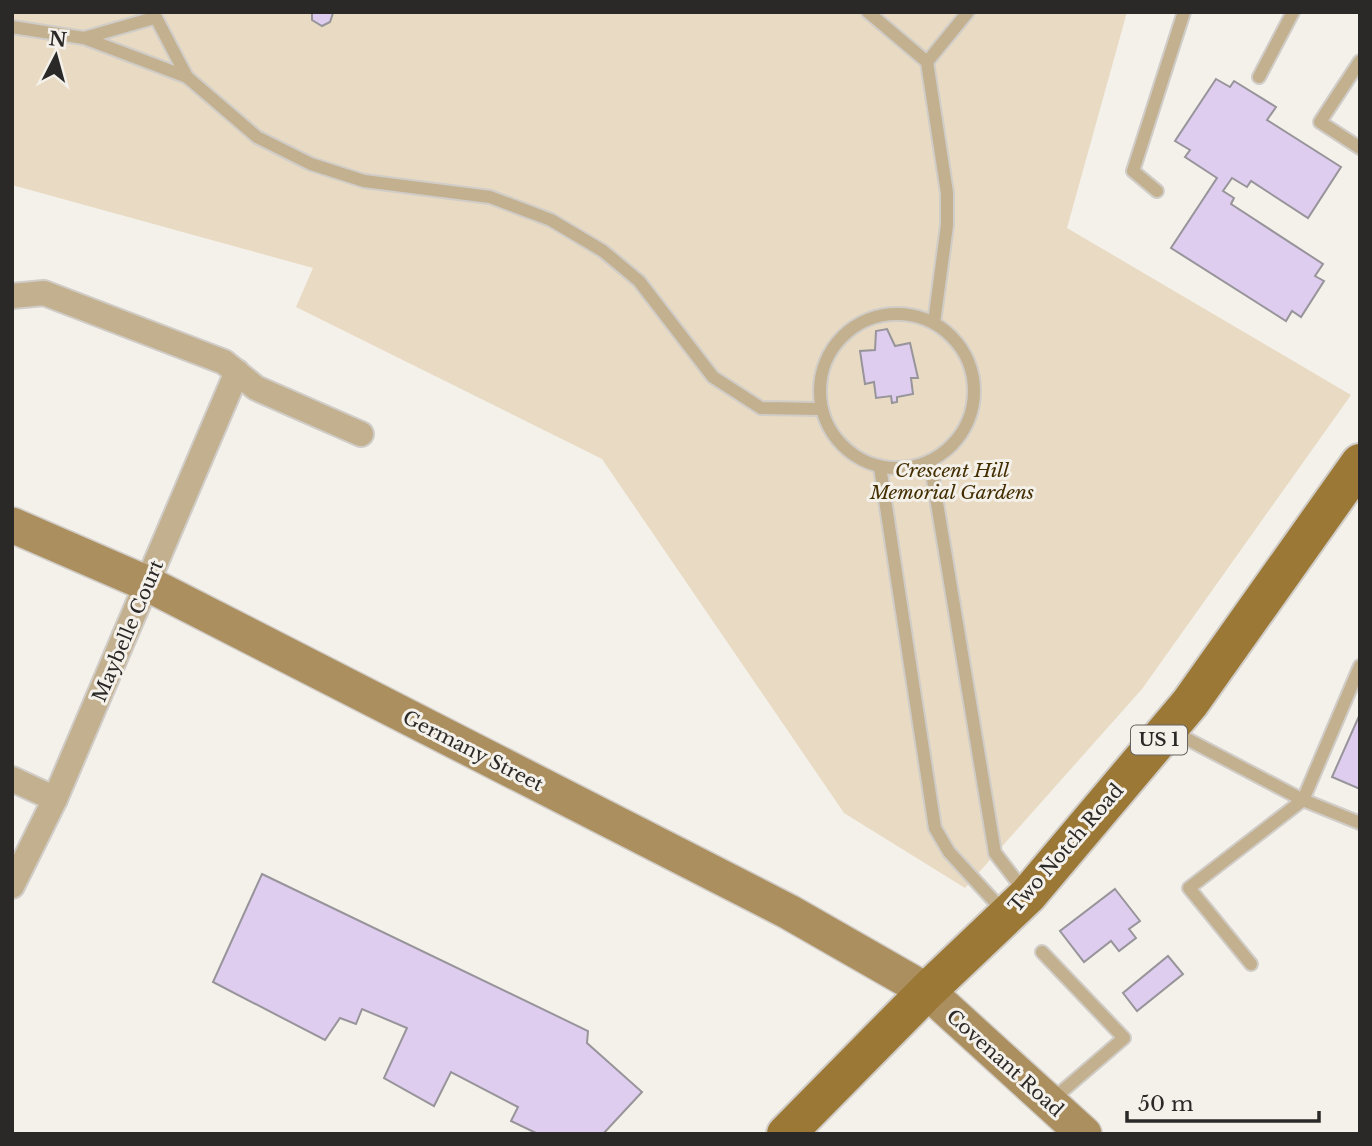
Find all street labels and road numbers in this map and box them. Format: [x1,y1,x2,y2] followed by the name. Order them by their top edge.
[88,556,169,705] street label: Maybelle Court
[399,706,548,797] street label: Germany Street
[1131,726,1187,754] road number: US 1
[1004,779,1128,917] street label: Two Notch Road
[942,1005,1068,1122] street label: Covenant Road

